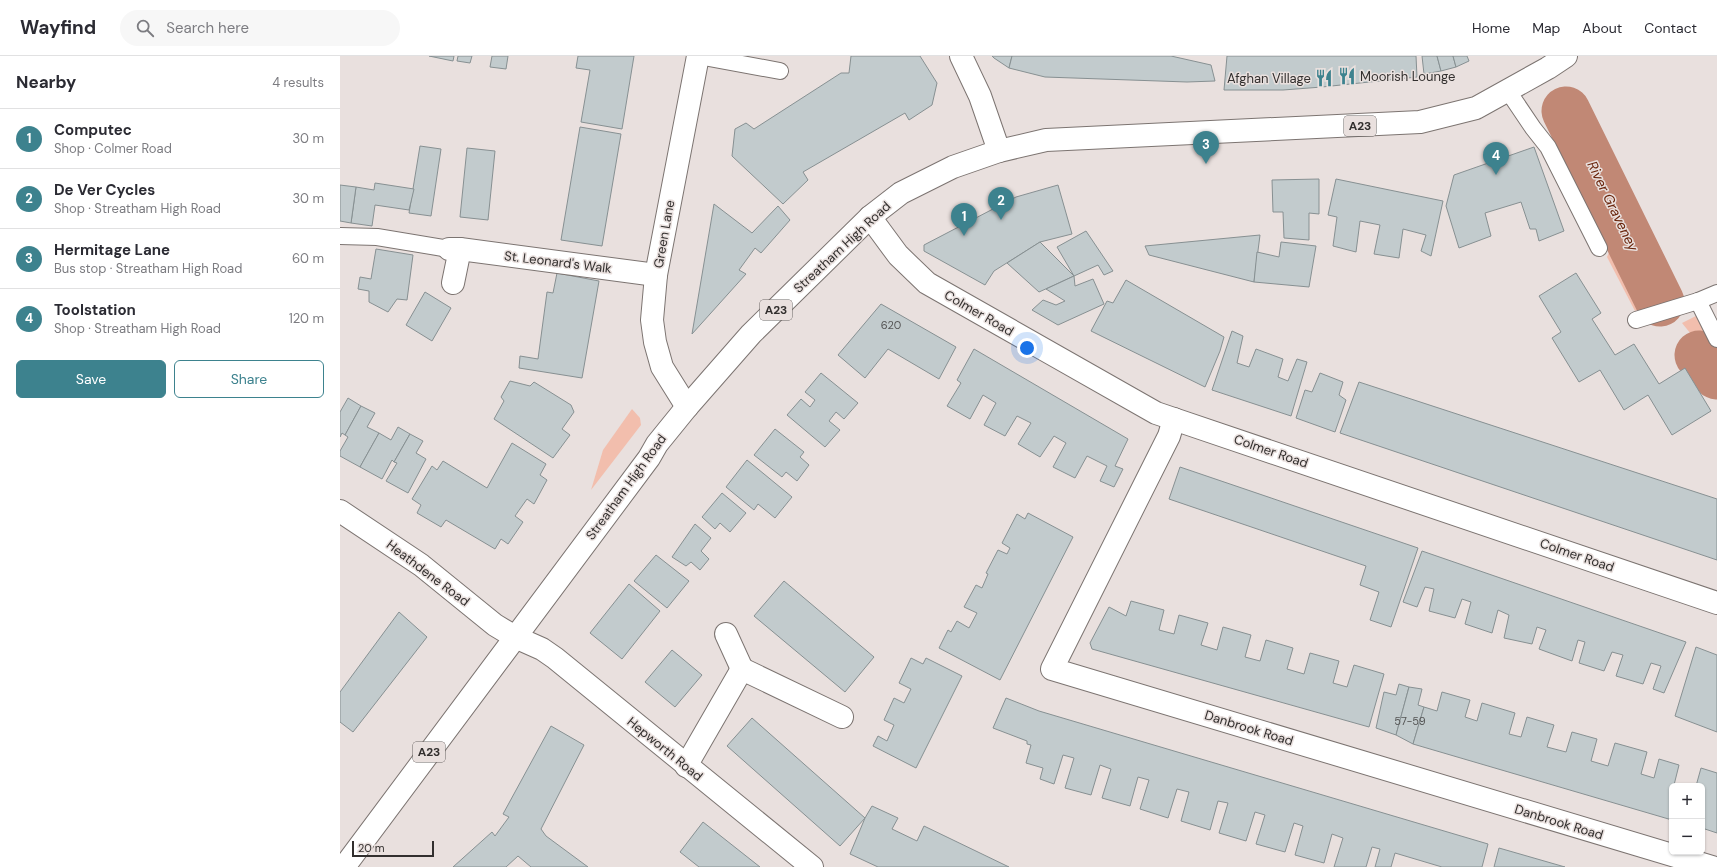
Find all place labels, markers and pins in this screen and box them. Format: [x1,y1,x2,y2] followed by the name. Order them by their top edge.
[1337,66,1357,86] restaurant icon: Moorish Lounge
[1314,68,1334,88] restaurant icon: Afghan Village
[1360,68,1455,85] place label: Moorish Lounge
[1227,70,1311,87] place label: Afghan Village
[1193,131,1219,164] pin: 3
[1483,142,1509,175] pin: 4
[988,187,1014,220] pin: 2
[951,203,977,236] pin: 1

